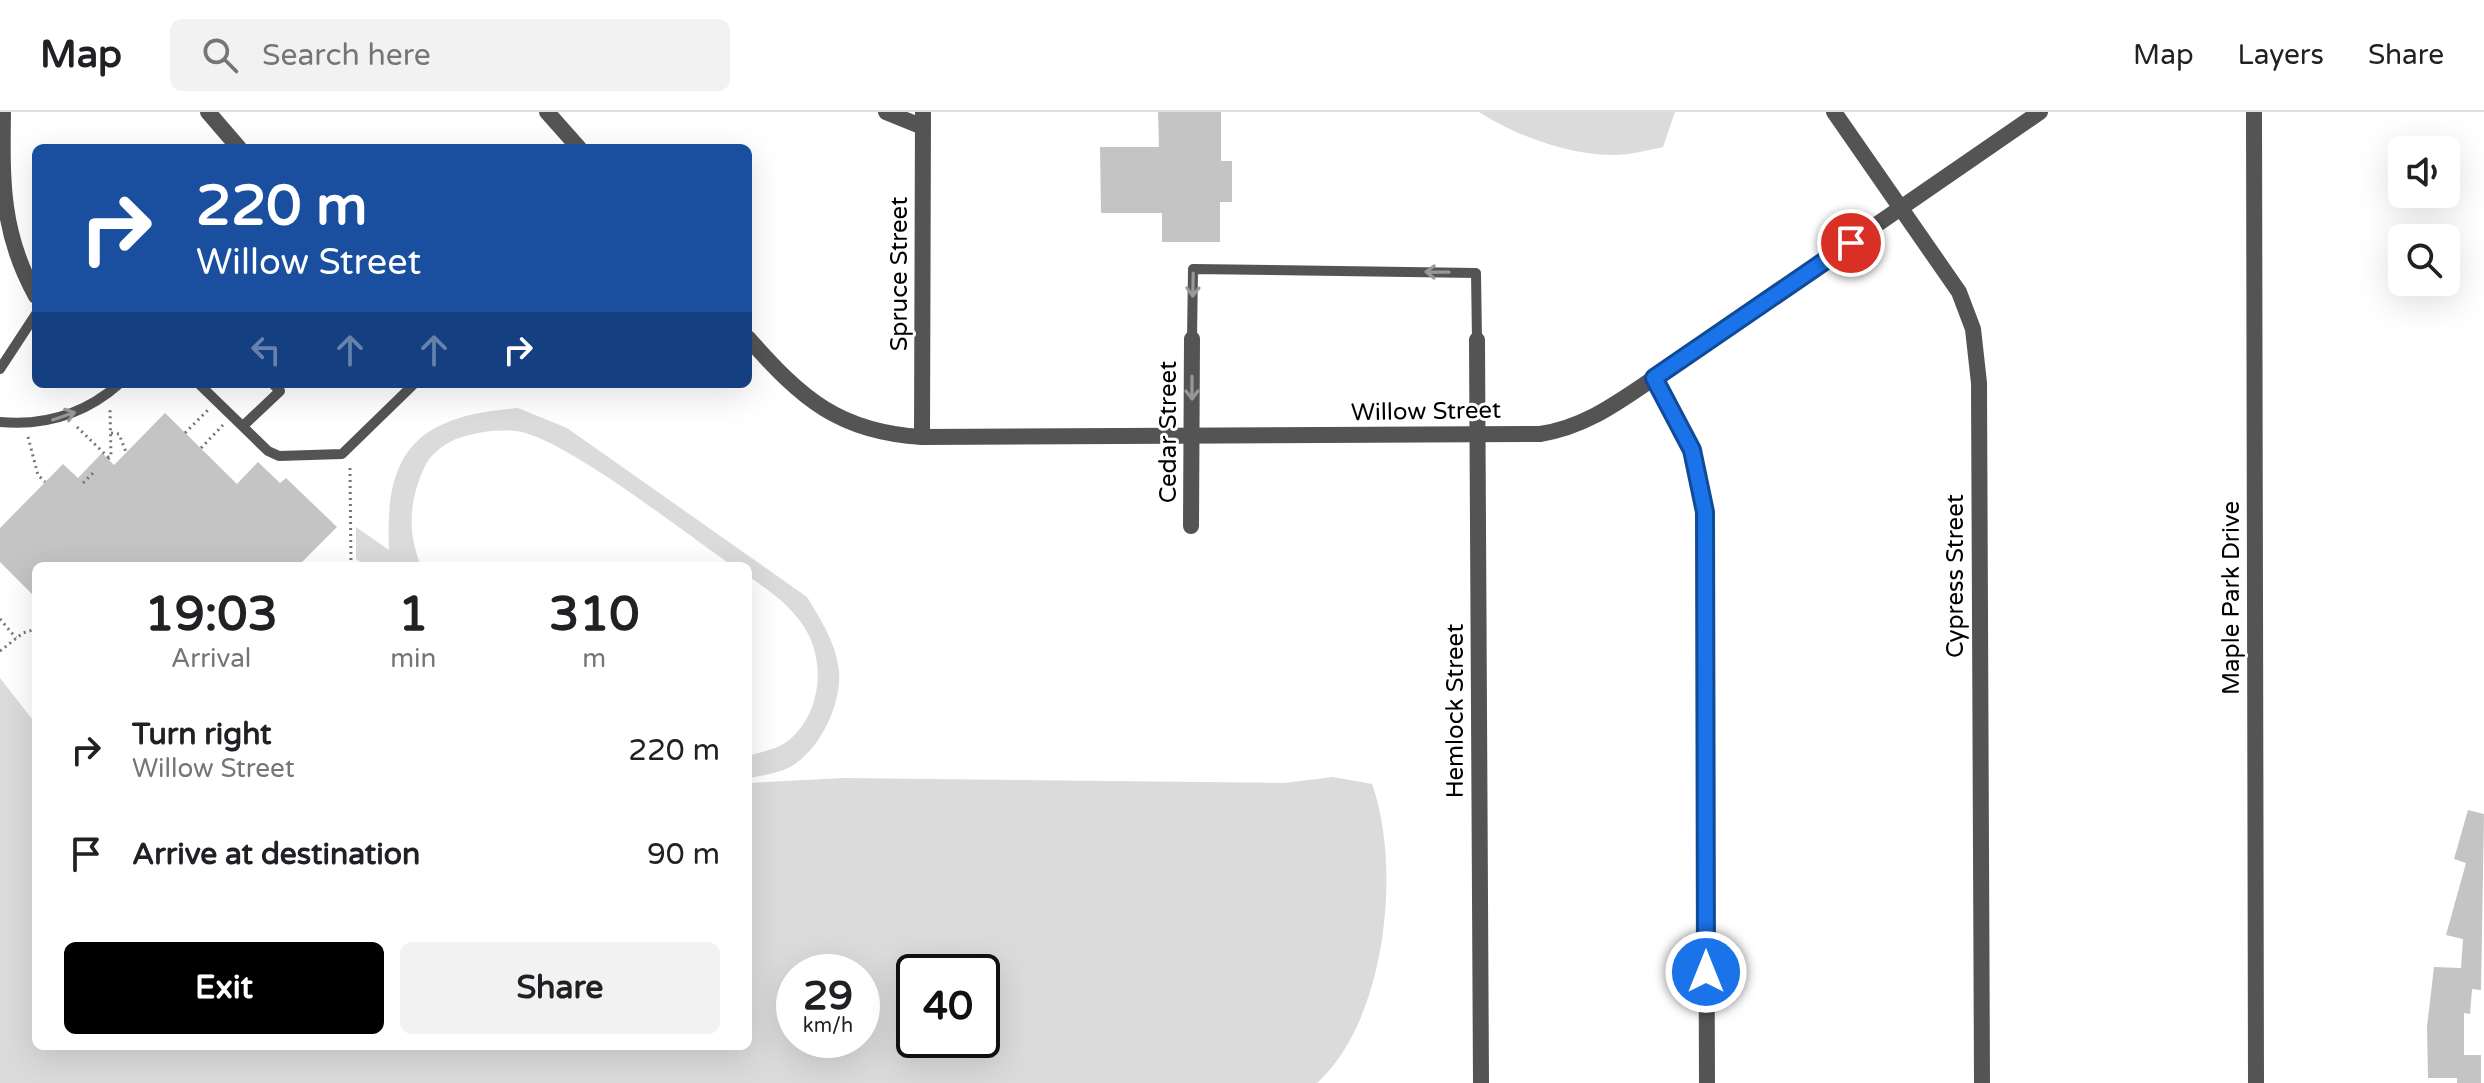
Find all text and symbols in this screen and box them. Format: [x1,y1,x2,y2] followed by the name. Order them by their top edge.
[170,19,730,91] search box
[40,32,122,78] text: Map
[198,33,242,77] icon: search
[262,37,431,74] text: Search here
[2133,38,2194,72] text: Map
[2238,38,2324,72] text: Layers
[2368,38,2444,72] text: Share
[2388,136,2460,296] map controls
[2388,136,2460,208] button: sound
[196,173,367,240] text: 220 m
[64,176,168,280] icon: right
[885,197,914,351] street label: Spruce Street
[1817,209,1885,277] pin
[1829,221,1873,265] icon: arrive
[2388,224,2460,296] button: search
[196,241,421,284] text: Willow Street
[1424,265,1451,280] one-way arrow
[1185,271,1201,298] one-way arrow
[244,328,288,372] icon: left
[328,328,372,372] icon: ahead
[412,328,456,372] icon: ahead
[496,328,540,372] icon: right
[1154,361,1183,503] street label: Cedar Street
[1184,374,1200,401] one-way arrow
[1351,396,1501,427] street label: Willow Street
[51,407,76,422] one-way arrow
[1941,494,1970,658] street label: Cypress Street
[2217,501,2246,695] street label: Maple Park Drive
[145,586,278,644] text: 19:03
[398,586,428,644] text: 1
[549,586,639,644] text: 310
[1441,624,1470,798] street label: Hemlock Street
[171,643,251,674] text: Arrival
[390,643,436,674] text: min
[582,643,606,674] text: m
[132,716,272,753] text: Turn right
[64,728,108,772] icon: right
[628,732,720,769] text: 220 m
[132,753,295,784] text: Willow Street
[64,832,108,876] icon: arrive
[132,836,420,873] text: Arrive at destination
[647,836,720,873] text: 90 m
[1664,930,1748,1014] position arrow
[64,942,384,1034] button: Exit
[400,942,720,1034] button: Share
[896,954,1000,1058] speed limit sign: 40
[803,972,853,1020] text: 29
[803,1014,853,1038] text: km/h

